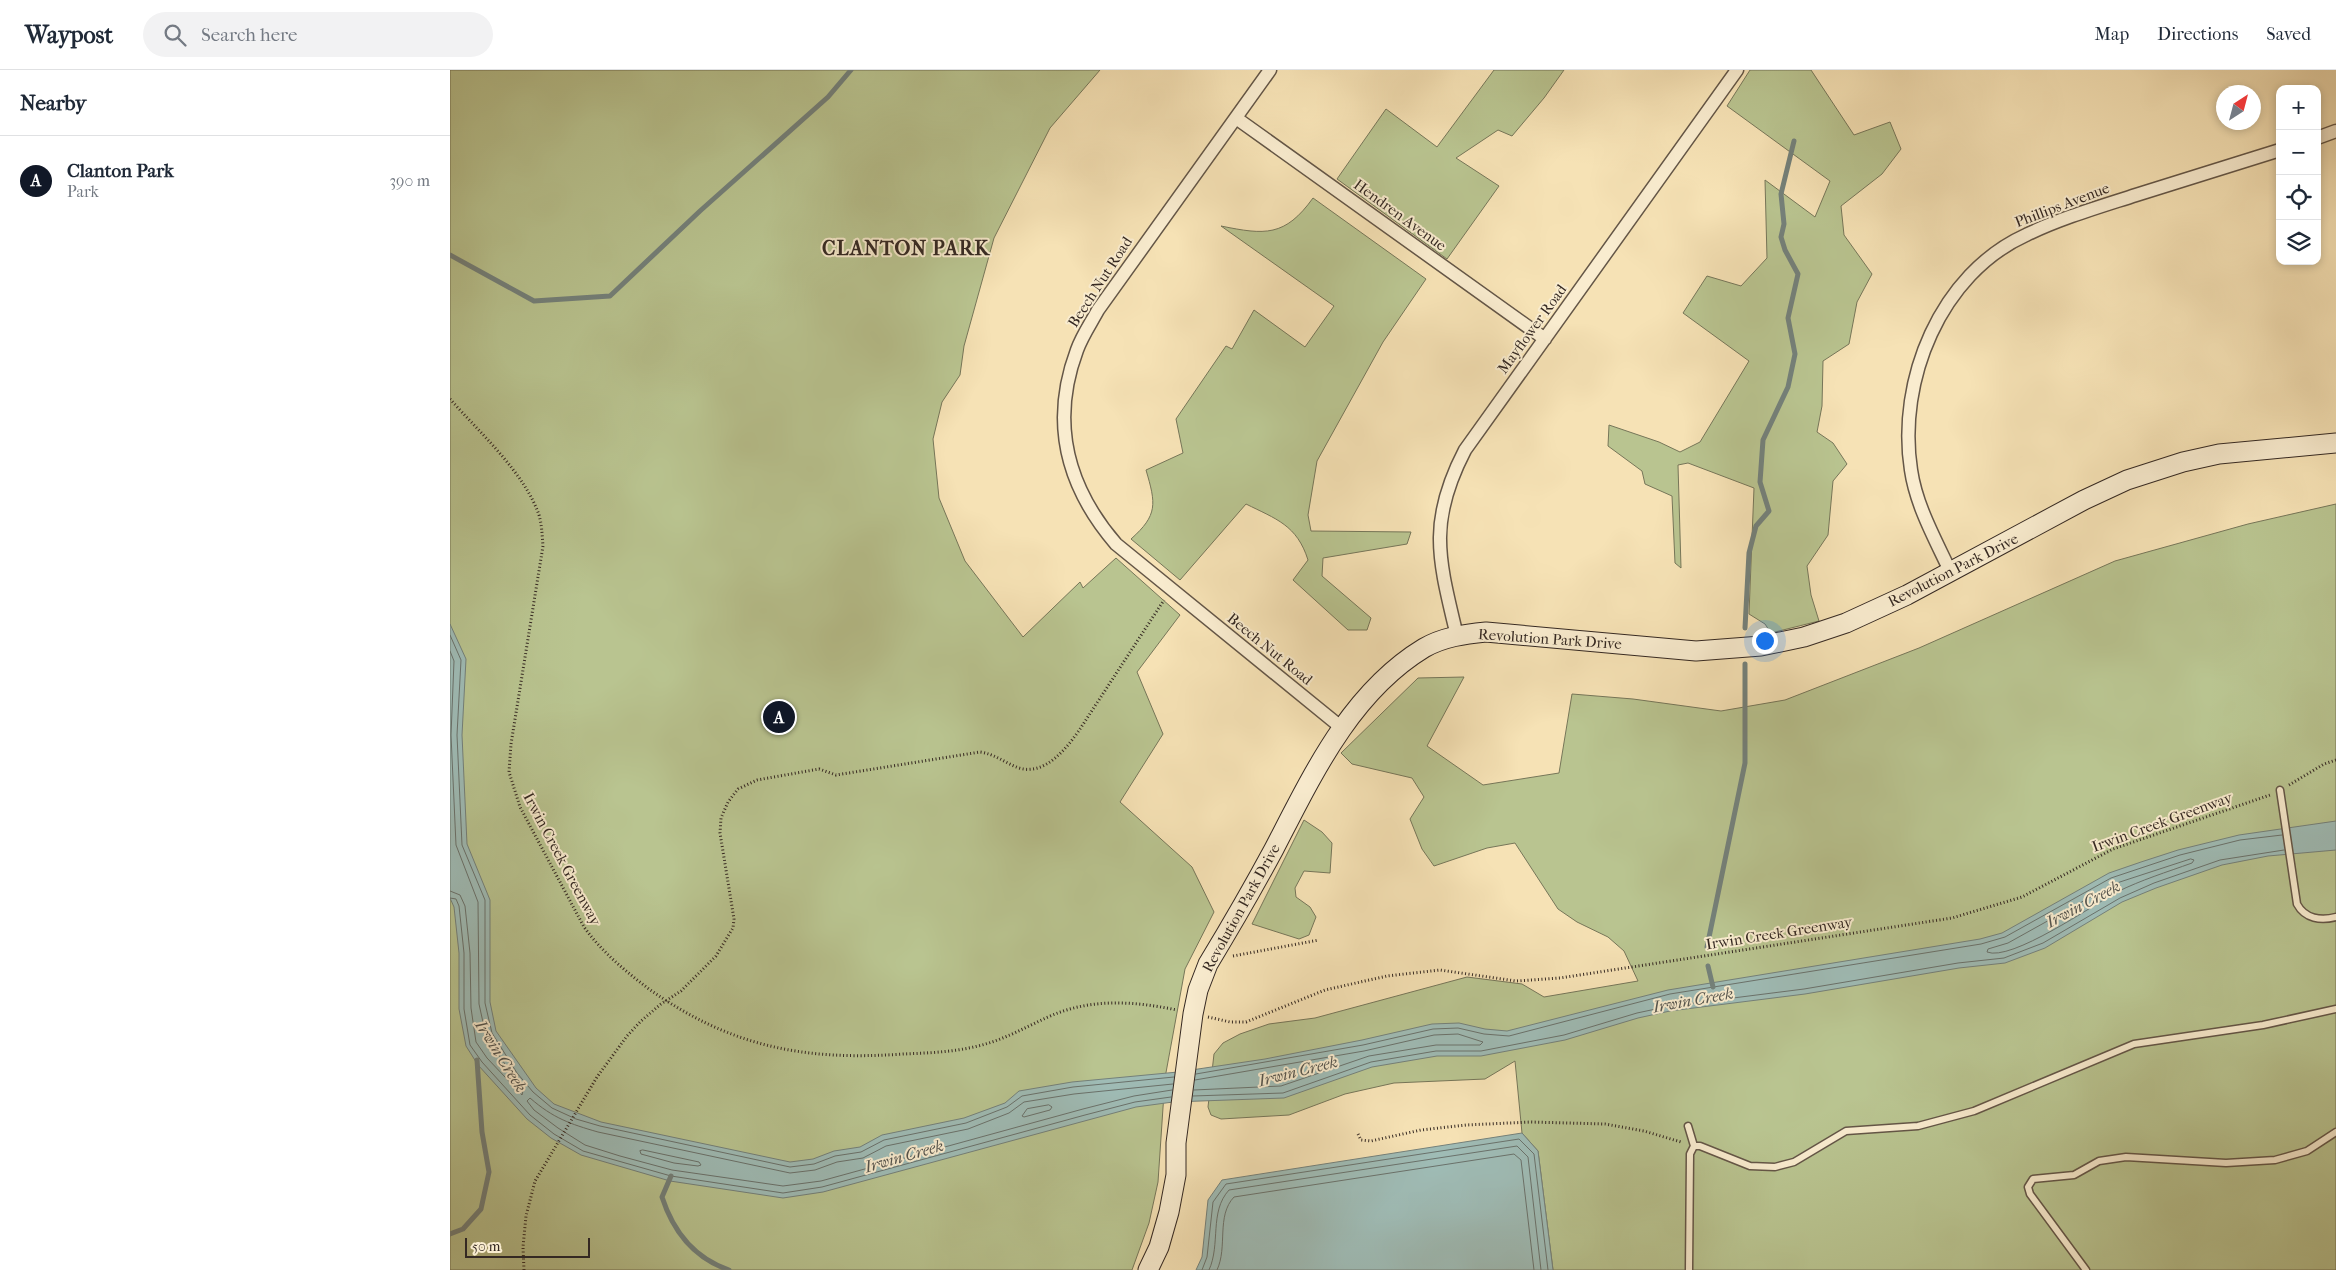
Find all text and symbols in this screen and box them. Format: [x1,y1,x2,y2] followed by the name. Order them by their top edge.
[143,12,493,57] search box
[25,21,113,49] text: Waypost
[161,21,189,49] icon: search
[201,24,297,46] text: Search here
[2095,24,2129,45] text: Map
[2157,24,2238,45] text: Directions
[2266,24,2311,45] text: Saved
[2216,85,2261,130] north arrow
[2276,85,2321,265] map controls
[2276,85,2321,130] button: +
[20,91,86,115] text: Nearby
[2276,130,2321,175] button: −
[67,160,174,182] text: Clanton Park
[31,171,41,190] text: A
[389,171,430,190] text: 390 m
[1350,175,1450,255] street label: Hendren Avenue
[2276,175,2321,220] button: locate
[2012,178,2112,231] street label: Phillips Avenue
[67,182,99,201] text: Park
[2276,220,2321,265] button: layers
[1064,233,1136,331] street label: Beech Nut Road
[822,237,990,260] district label: CLANTON PARK
[1494,280,1571,377] street label: Mayflower Road
[1885,529,2022,611] street label: Revolution Park Drive
[1224,609,1317,689] street label: Beech Nut Road
[1478,625,1623,653] street label: Revolution Park Drive
[1752,628,1778,654] your location
[763,698,795,736] pin: A
[2089,788,2235,856] street label: Irwin Creek Greenway
[519,790,605,929] street label: Irwin Creek Greenway
[1198,840,1284,975] street label: Revolution Park Drive
[2042,877,2123,932] water label: Irwin Creek
[1705,912,1854,953] street label: Irwin Creek Greenway
[1650,984,1735,1017] water label: Irwin Creek
[471,1016,531,1095] water label: Irwin Creek
[1255,1052,1340,1090] water label: Irwin Creek
[861,1136,946,1177] water label: Irwin Creek
[465,1235,590,1258] scale bar
[472,1238,500,1255] text: 50 m

